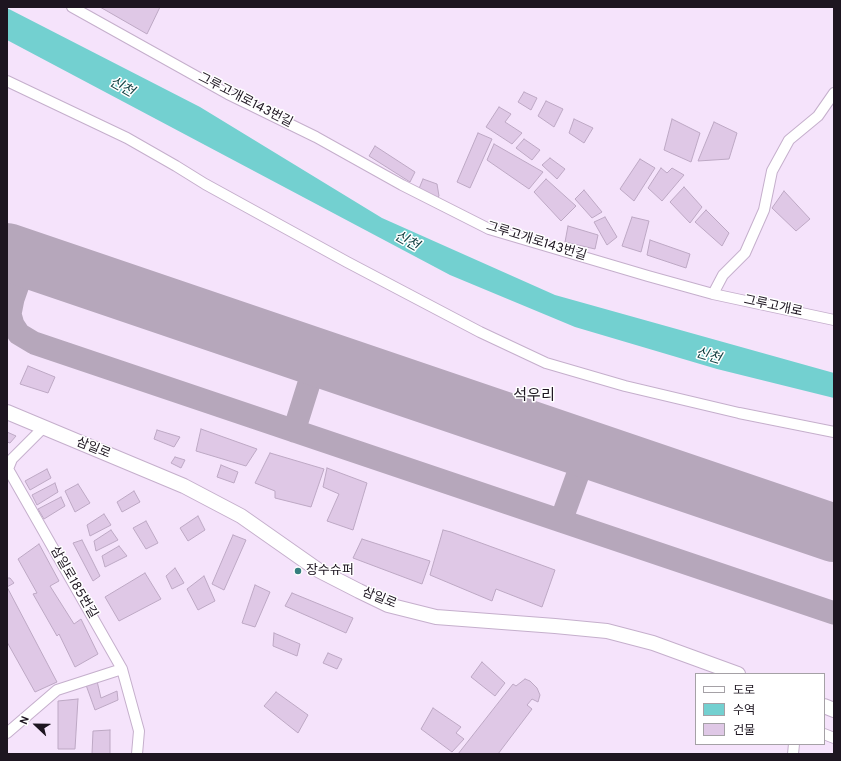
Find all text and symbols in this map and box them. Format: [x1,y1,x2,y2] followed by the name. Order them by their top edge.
[195,70,295,132] street label: 그루고개로143번길
[106,74,136,102] water label: 신천
[484,219,588,265] street label: 그루고개로143번길
[391,228,421,256] water label: 신천
[742,293,804,321] street label: 그루고개로
[693,345,723,369] water label: 신천
[513,388,555,406] district label: 석우리
[73,435,113,463] street label: 삼일로
[46,544,100,622] street label: 삼일로185번길
[306,563,354,579] place label: 장수슈퍼
[293,566,303,576] marker: 장수슈퍼
[359,585,399,613] street label: 삼일로
[695,673,825,745] legend
[733,683,755,699] text: 도로
[733,703,755,719] text: 수역
[16,705,56,745] north arrow
[17,714,33,727] text: N
[733,723,755,739] text: 건물

